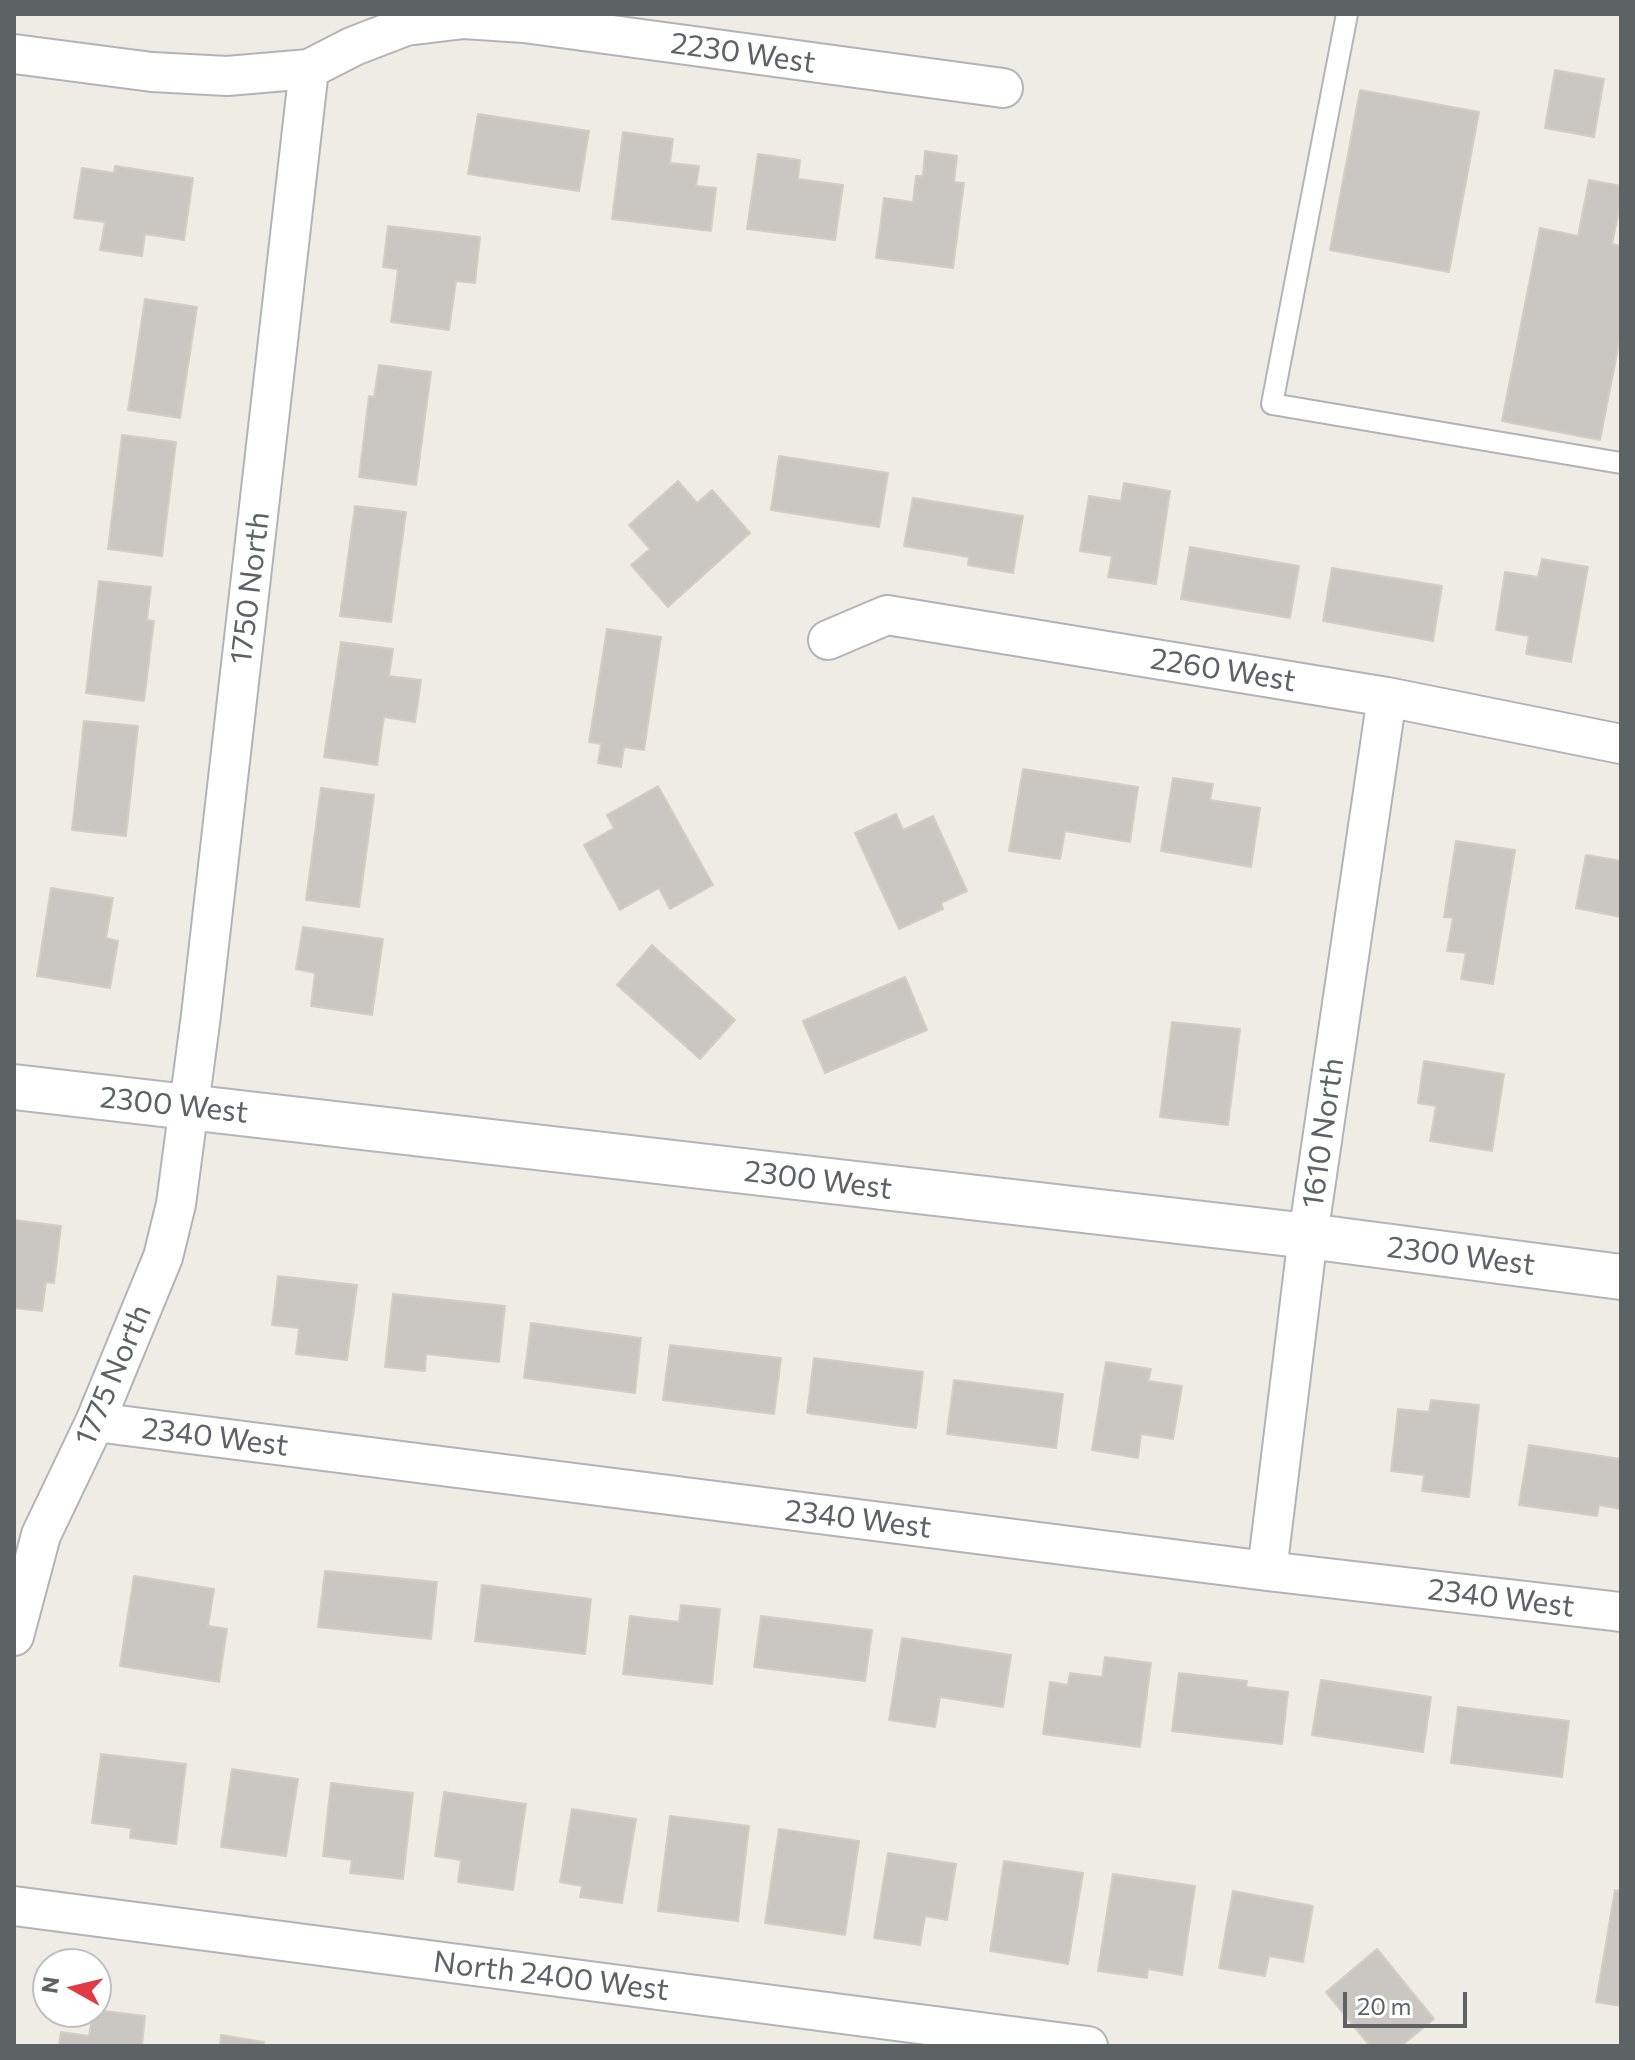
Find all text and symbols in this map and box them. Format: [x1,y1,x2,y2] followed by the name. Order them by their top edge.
[668,25,818,81] street label: 2230 West
[223,510,277,666] street label: 1750 North
[1148,641,1298,699] street label: 2260 West
[1295,1056,1351,1210] street label: 1610 North
[98,1079,250,1131] street label: 2300 West
[742,1153,894,1207] street label: 2300 West
[1385,1229,1537,1283] street label: 2300 West
[67,1299,159,1451] street label: 1775 North
[140,1410,290,1464] street label: 2340 West
[783,1492,933,1546] street label: 2340 West
[1426,1571,1576,1625] street label: 2340 West
[431,1944,671,2008] street label: North 2400 West
[32,1948,112,2028] north arrow
[35,1975,64,1995] text: N
[1347,1976,1471,2026] scale bar
[1357,1991,1411,2020] text: 20 m

